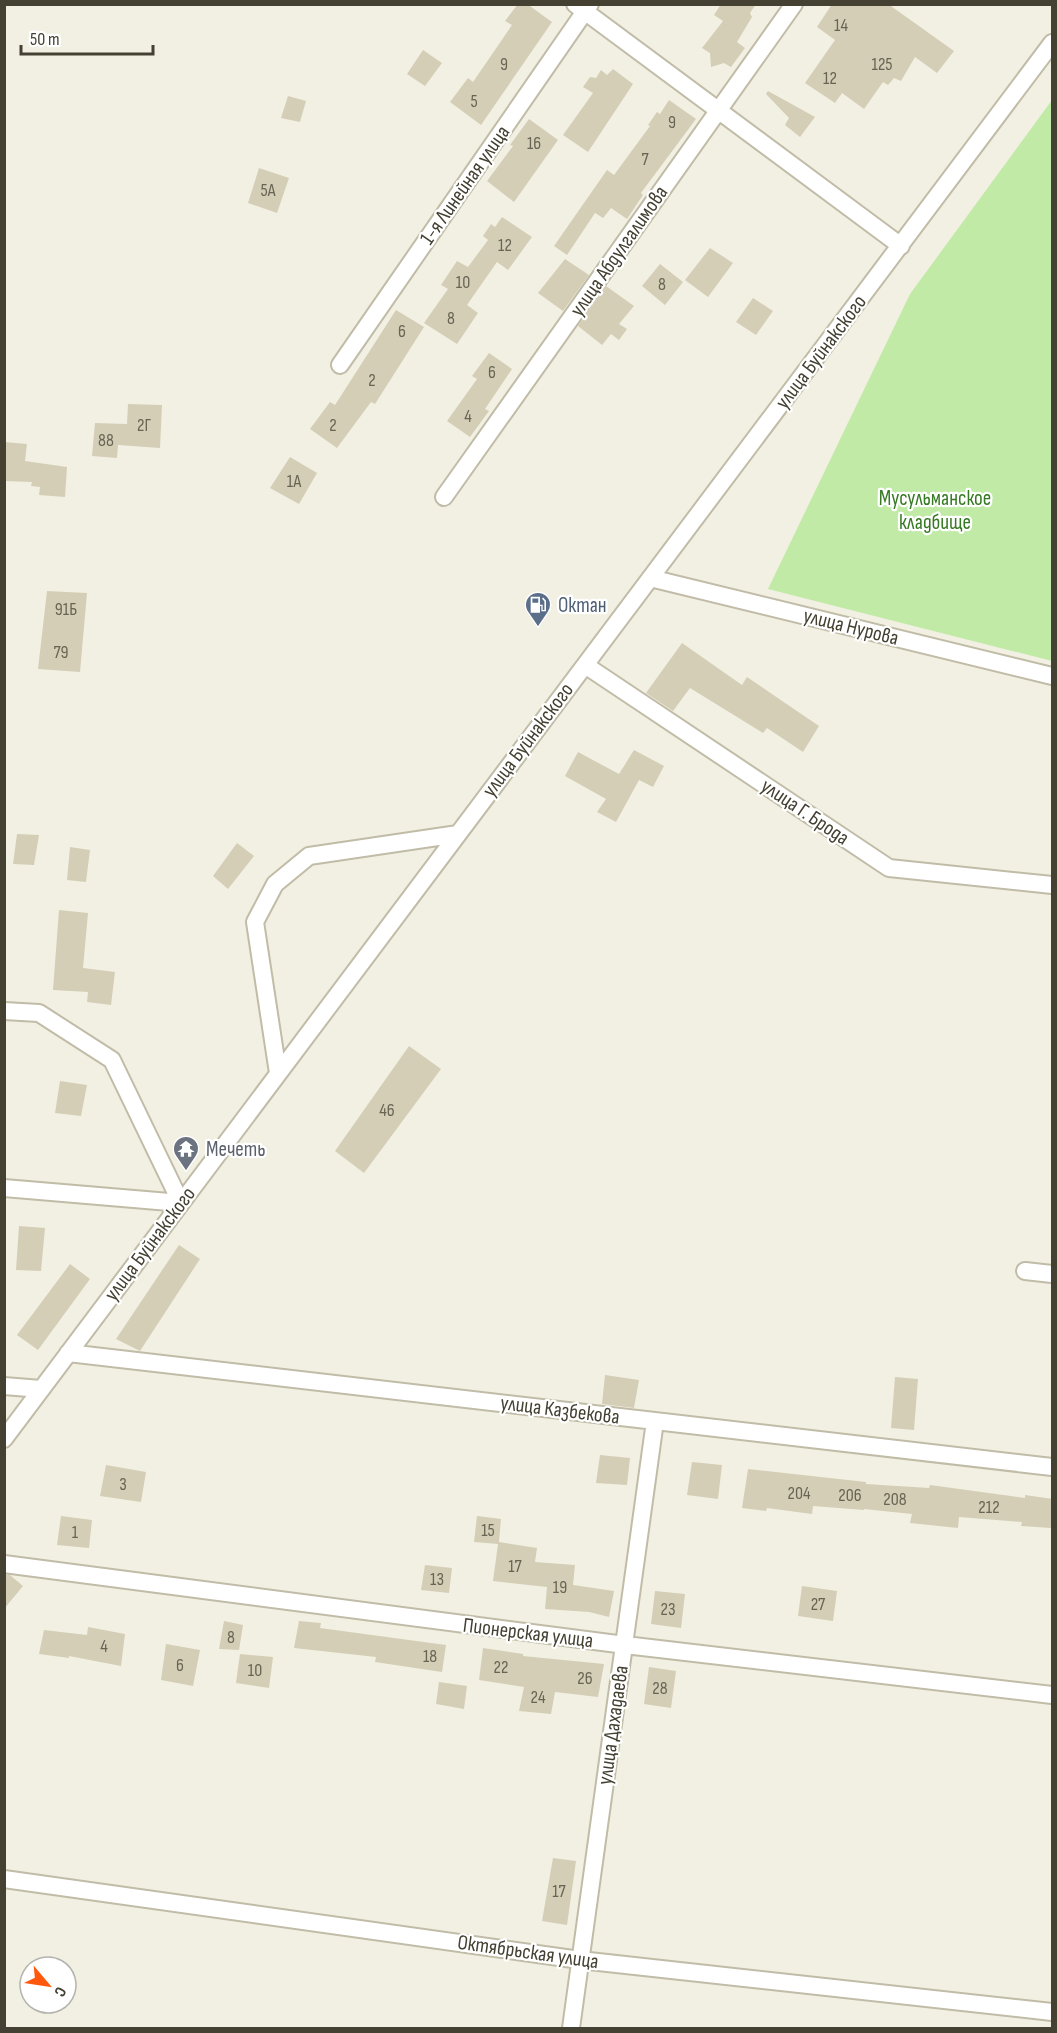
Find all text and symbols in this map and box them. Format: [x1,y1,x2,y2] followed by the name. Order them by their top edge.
[834,15,848,36] house number: 14
[21,18,153,56] scale bar
[30,29,60,50] text: 50 m
[500,54,508,75] house number: 9
[871,54,893,75] house number: 125
[823,68,837,89] house number: 12
[470,91,478,112] house number: 5
[668,112,676,133] house number: 9
[415,121,515,249] street label: 1-я Линейная улица
[527,133,541,154] house number: 16
[641,149,649,170] house number: 7
[261,180,276,201] house number: 5А
[565,181,673,321] street label: улица Абдулгалимова
[498,235,512,256] house number: 12
[456,272,470,293] house number: 10
[658,274,666,295] house number: 8
[770,290,872,414] street label: улица Буйнакского
[447,308,455,329] house number: 8
[398,321,406,342] house number: 6
[488,362,496,383] house number: 6
[368,370,376,391] house number: 2
[464,406,472,427] house number: 4
[137,415,151,436] house number: 2Г
[329,415,337,436] house number: 2
[98,430,114,451] house number: 88
[287,471,301,492] house number: 1А
[879,486,991,535] park label: Мусульманское кладбище
[523,590,553,628] fuel station icon: Октан
[558,593,607,618] place label: Октан
[55,599,77,620] house number: 91Б
[801,603,901,651] street label: улица Нурова
[53,642,69,663] house number: 79
[477,678,579,802] street label: улица Буйнакского
[756,773,854,851] street label: улица Г. Брода
[379,1100,395,1121] house number: 46
[171,1134,201,1172] temple icon: Мечеть
[206,1137,266,1162] place label: Мечеть
[99,1182,201,1306] street label: улица Буйнакского
[499,1390,621,1430] street label: улица Казбекова
[119,1474,127,1495] house number: 3
[788,1483,811,1504] house number: 204
[838,1485,862,1506] house number: 206
[883,1489,907,1510] house number: 208
[978,1497,1000,1518] house number: 212
[481,1520,495,1541] house number: 15
[72,1522,79,1543] house number: 1
[508,1556,523,1577] house number: 17
[430,1569,444,1590] house number: 13
[553,1577,567,1598] house number: 19
[811,1594,826,1615] house number: 27
[661,1599,676,1620] house number: 23
[462,1613,594,1653] street label: Пионерская улица
[227,1627,235,1648] house number: 8
[100,1636,108,1657] house number: 4
[423,1646,437,1667] house number: 18
[176,1655,184,1676] house number: 6
[494,1657,508,1678] house number: 22
[248,1660,262,1681] house number: 10
[592,1664,634,1786] street label: улица Дахадаева
[577,1668,593,1689] house number: 26
[652,1678,668,1699] house number: 28
[531,1687,546,1708] house number: 24
[552,1881,567,1902] house number: 17
[456,1930,600,1974] street label: Октябрьская улица
[18,1955,78,2015] north arrow
[50,1983,70,2000] text: С

